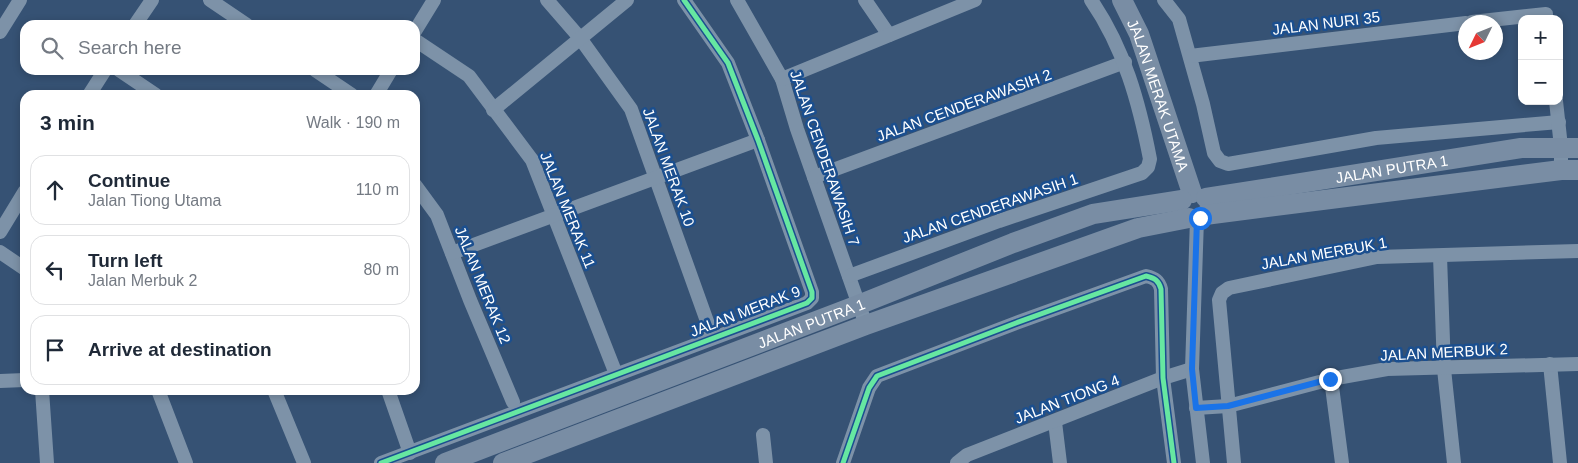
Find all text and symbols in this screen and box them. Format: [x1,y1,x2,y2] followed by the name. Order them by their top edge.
[1271,8,1381,38] street label: JALAN NURI 35
[1458,15,1503,60] north arrow
[1518,15,1563,105] map controls
[1518,15,1563,60] button: +
[1124,16,1193,173] street label: JALAN MERAK UTAMA
[20,20,420,75] search box
[38,34,66,62] icon: search
[78,37,182,58] text: Search here
[1518,60,1563,105] button: −
[874,65,1054,145] street label: JALAN CENDERAWASIH 2
[787,68,863,248] street label: JALAN CENDERAWASIH 7
[640,105,698,229] street label: JALAN MERAK 10
[40,111,95,134] text: 3 min
[306,114,400,131] text: Walk · 190 m
[537,149,599,271] street label: JALAN MERAK 11
[1334,151,1449,186] street label: JALAN PUTRA 1
[88,170,170,191] text: Continue
[900,170,1080,246] street label: JALAN CENDERAWASIH 1
[41,176,69,204] icon: ahead
[356,181,399,198] text: 110 m
[88,192,221,209] text: Jalan Tiong Utama
[1189,207,1212,230] route start
[452,224,514,346] street label: JALAN MERAK 12
[1260,234,1388,272] street label: JALAN MERBUK 1
[88,250,163,271] text: Turn left
[41,256,69,284] icon: left
[363,261,399,278] text: 80 m
[88,272,197,289] text: Jalan Merbuk 2
[687,282,803,340] street label: JALAN MERAK 9
[755,295,867,351] street label: JALAN PUTRA 1
[41,336,69,364] icon: arrive
[88,339,272,360] text: Arrive at destination
[1380,340,1508,364] street label: JALAN MERBUK 2
[1319,368,1342,391] route end
[1012,371,1122,427] street label: JALAN TIONG 4

